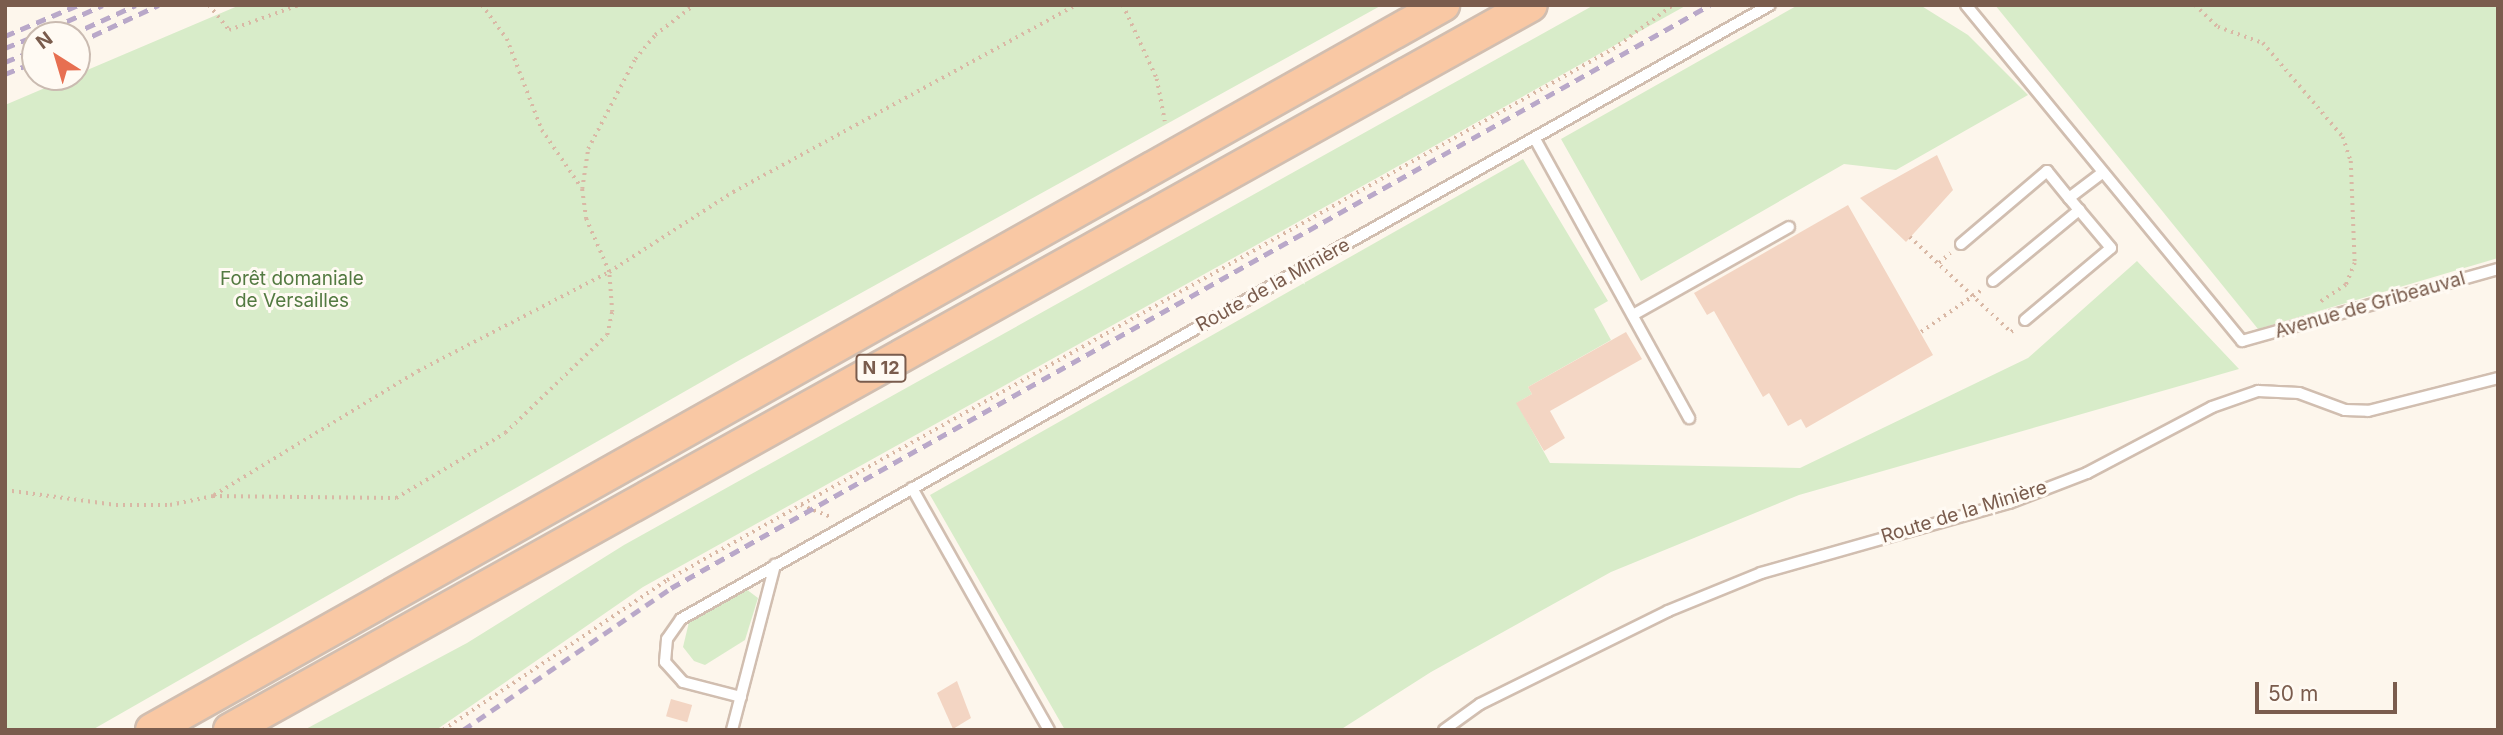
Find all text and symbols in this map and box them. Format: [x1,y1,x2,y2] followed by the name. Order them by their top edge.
[21,21,91,91] north arrow
[32,27,57,54] text: N
[1192,233,1354,337] street label: Route de la Minière
[2272,267,2468,343] street label: Avenue de Gribeauval
[220,268,364,312] park label: Forêt domaniale de Versailles
[855,354,907,382] road number: N 12
[1878,476,2050,548] street label: Route de la Minière
[2258,668,2400,712] scale bar
[2268,681,2318,706] text: 50 m

